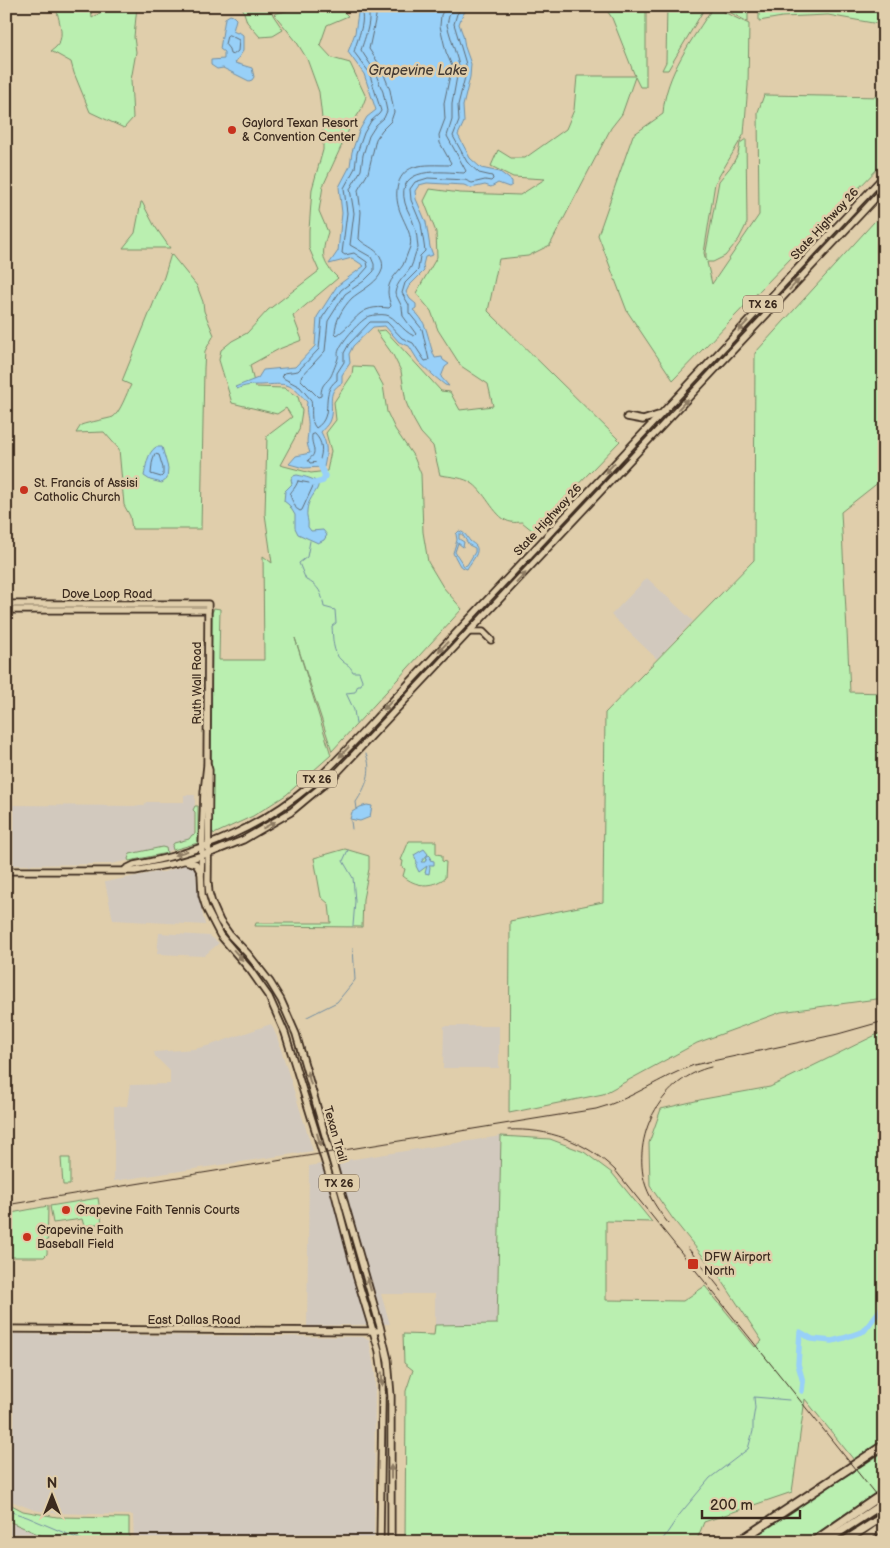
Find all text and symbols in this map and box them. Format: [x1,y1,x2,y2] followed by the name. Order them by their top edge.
[369,62,467,79] water label: Grapevine Lake
[242,116,358,145] place label: Gaylord Texan Resort & Convention Center
[226,124,238,136] marker: Gaylord Texan Resort & Convention Center
[788,185,862,263] street label: State Highway 26
[788,280,800,292] one-way arrow
[743,296,783,312] road number: TX 26
[737,320,749,332] one-way arrow
[677,398,689,410] one-way arrow
[604,462,616,474] one-way arrow
[34,476,138,505] place label: St. Francis of Assisi Catholic Church
[511,481,585,559] street label: State Highway 26
[18,484,30,496] marker: St. Francis of Assisi Catholic Church
[515,572,527,584] one-way arrow
[62,587,152,602] street label: Dove Loop Road
[437,640,449,652] one-way arrow
[190,641,205,724] street label: Ruth Wall Road
[382,699,394,711] one-way arrow
[338,745,350,757] one-way arrow
[297,771,337,788] road number: TX 26
[262,821,276,830] one-way arrow
[173,849,188,857] one-way arrow
[232,949,243,962] one-way arrow
[305,1070,313,1085] one-way arrow
[320,1104,350,1164] street label: Texan Trail
[315,1133,323,1148] one-way arrow
[319,1174,359,1192] road number: TX 26
[76,1203,240,1218] place label: Grapevine Faith Tennis Courts
[60,1204,72,1216] marker: Grapevine Faith Tennis Courts
[37,1223,124,1252] place label: Grapevine Faith Baseball Field
[21,1231,33,1243] marker: Grapevine Faith Baseball Field
[704,1250,771,1279] place label: DFW Airport North
[686,1257,700,1271] marker: DFW Airport North
[364,1277,372,1292] one-way arrow
[147,1313,241,1328] street label: East Dallas Road
[378,1371,386,1387] one-way arrow
[387,1464,395,1480] one-way arrow
[28,1470,78,1520] north arrow
[47,1475,57,1492] text: N
[702,1488,800,1520] scale bar
[710,1496,753,1515] text: 200 m

